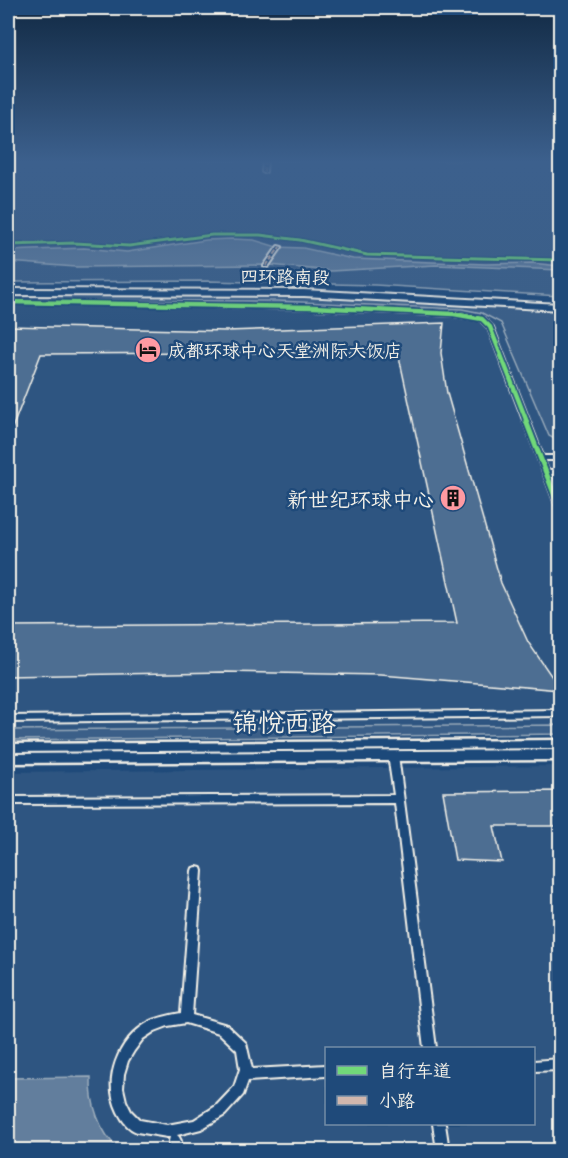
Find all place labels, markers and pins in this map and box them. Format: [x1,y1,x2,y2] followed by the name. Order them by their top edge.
[133,335,163,365] hotel icon: 成都环球中心天堂洲际大饭店
[168,338,402,362] place label: 成都环球中心天堂洲际大饭店
[438,483,468,513] building icon: 新世纪环球中心
[287,485,434,512] place label: 新世纪环球中心

